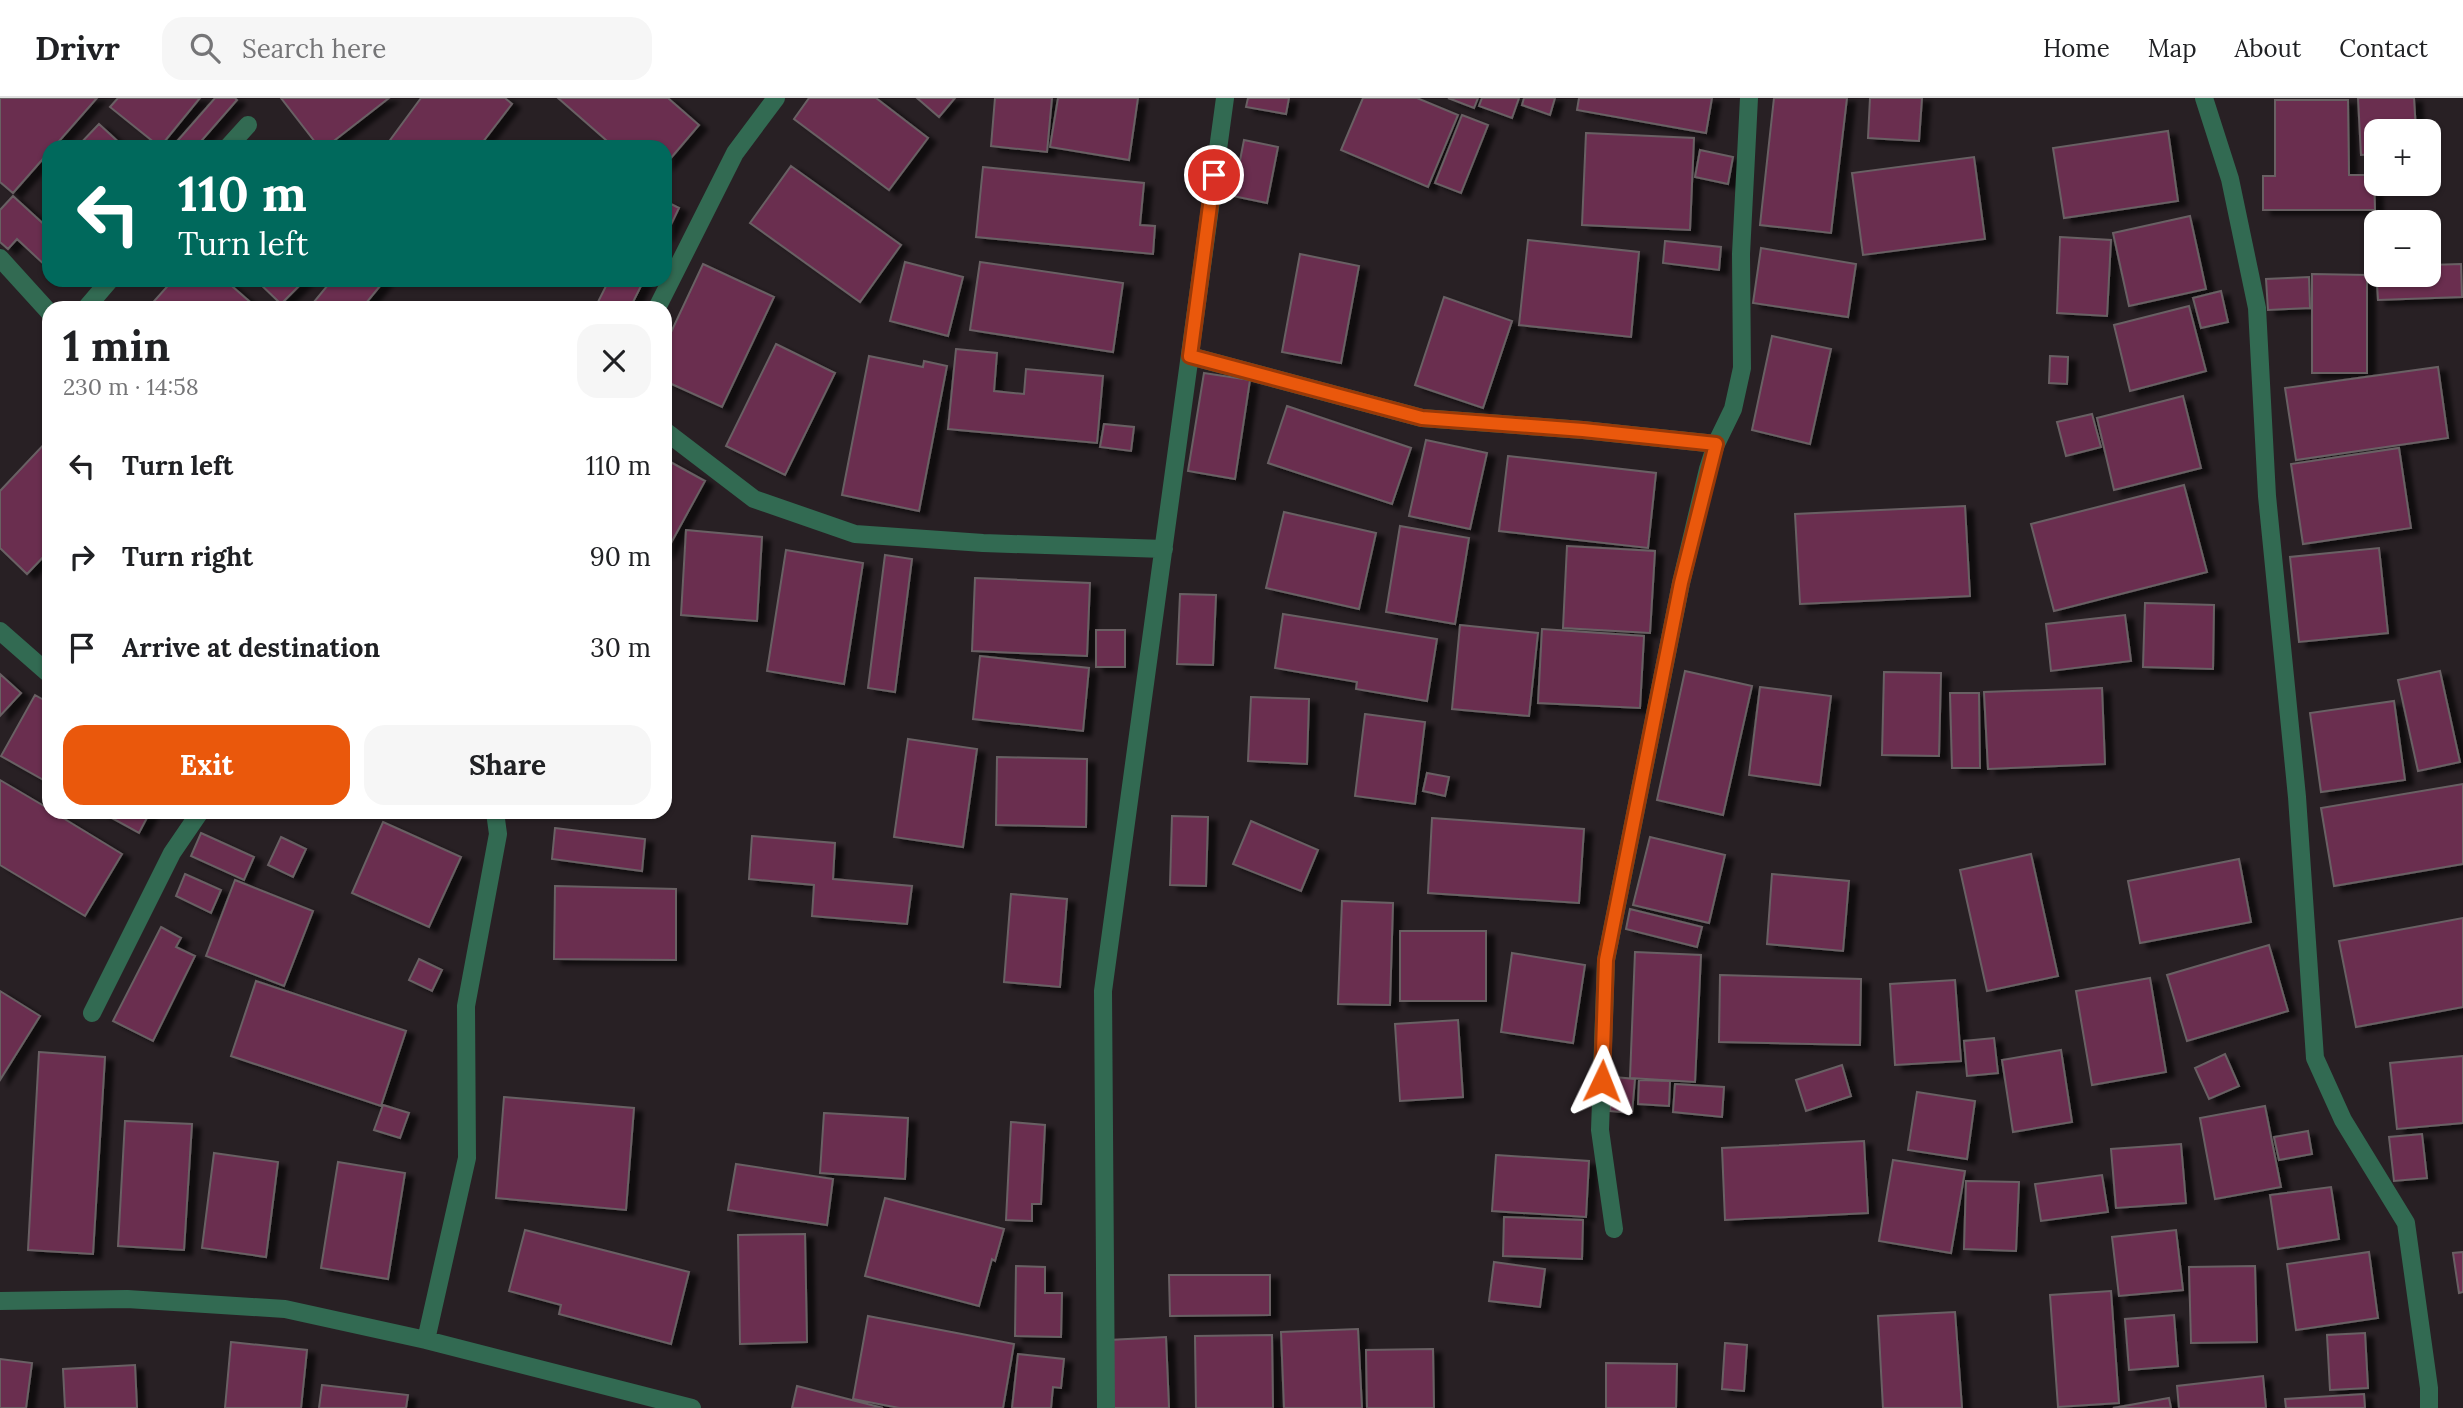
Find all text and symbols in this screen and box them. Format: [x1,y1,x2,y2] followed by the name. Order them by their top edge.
[162,17,652,80] search box
[35,27,120,69] text: Drivr
[186,29,224,67] icon: search
[242,32,386,65] text: Search here
[2043,33,2110,64] text: Home
[2148,33,2197,64] text: Map
[2235,33,2301,64] text: About
[2339,33,2428,64] text: Contact
[2364,119,2441,287] map controls
[2364,119,2441,196] button: +
[1184,145,1244,205] pin
[1195,156,1233,194] icon: arrive
[178,162,307,224] text: 110 m
[63,168,154,259] icon: left
[2364,210,2441,287] button: −
[178,223,308,264] text: Turn left
[63,319,170,373] text: 1 min
[577,324,651,398] button: close
[63,372,199,401] text: 230 m · 14:58
[63,447,101,485] icon: left
[122,449,233,482] text: Turn left
[586,449,651,482] text: 110 m
[63,538,101,576] icon: right
[122,540,253,573] text: Turn right
[590,540,651,573] text: 90 m
[63,629,101,667] icon: arrive
[122,631,380,664] text: Arrive at destination
[590,631,651,664] text: 30 m
[63,725,350,805] button: Exit
[364,725,651,805] button: Share
[1565,1044,1639,1118] position arrow

